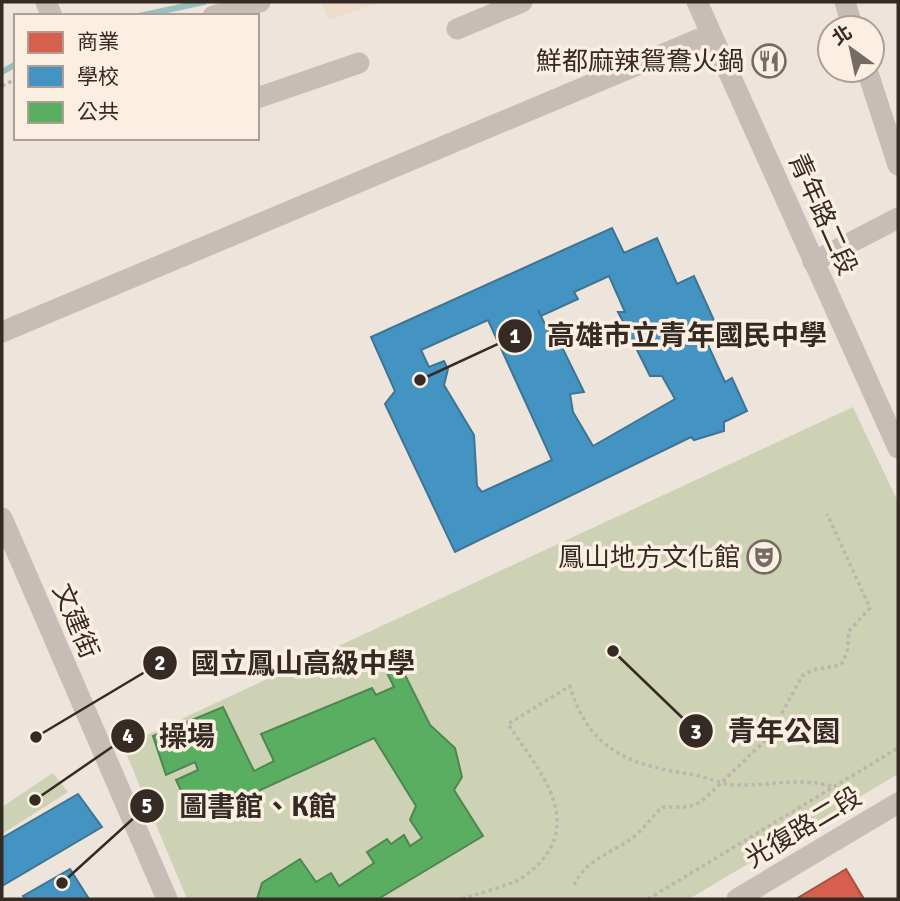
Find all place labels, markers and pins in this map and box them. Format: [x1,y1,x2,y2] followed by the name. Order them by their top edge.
[750,42,788,80] restaurant icon: 鮮都麻辣鴛鴦火鍋
[536,46,744,78] place label: 鮮都麻辣鴛鴦火鍋
[498,311,841,360] callout: 高雄市立青年國民中學
[745,538,783,576] theatre icon: 鳳山地方文化館
[558,542,740,574] place label: 鳳山地方文化館
[142,638,429,687] callout: 國立鳳山高級中學
[679,707,854,756] callout: 青年公園
[110,711,229,760] callout: 操場
[130,781,350,830] callout: 圖書館、K館

